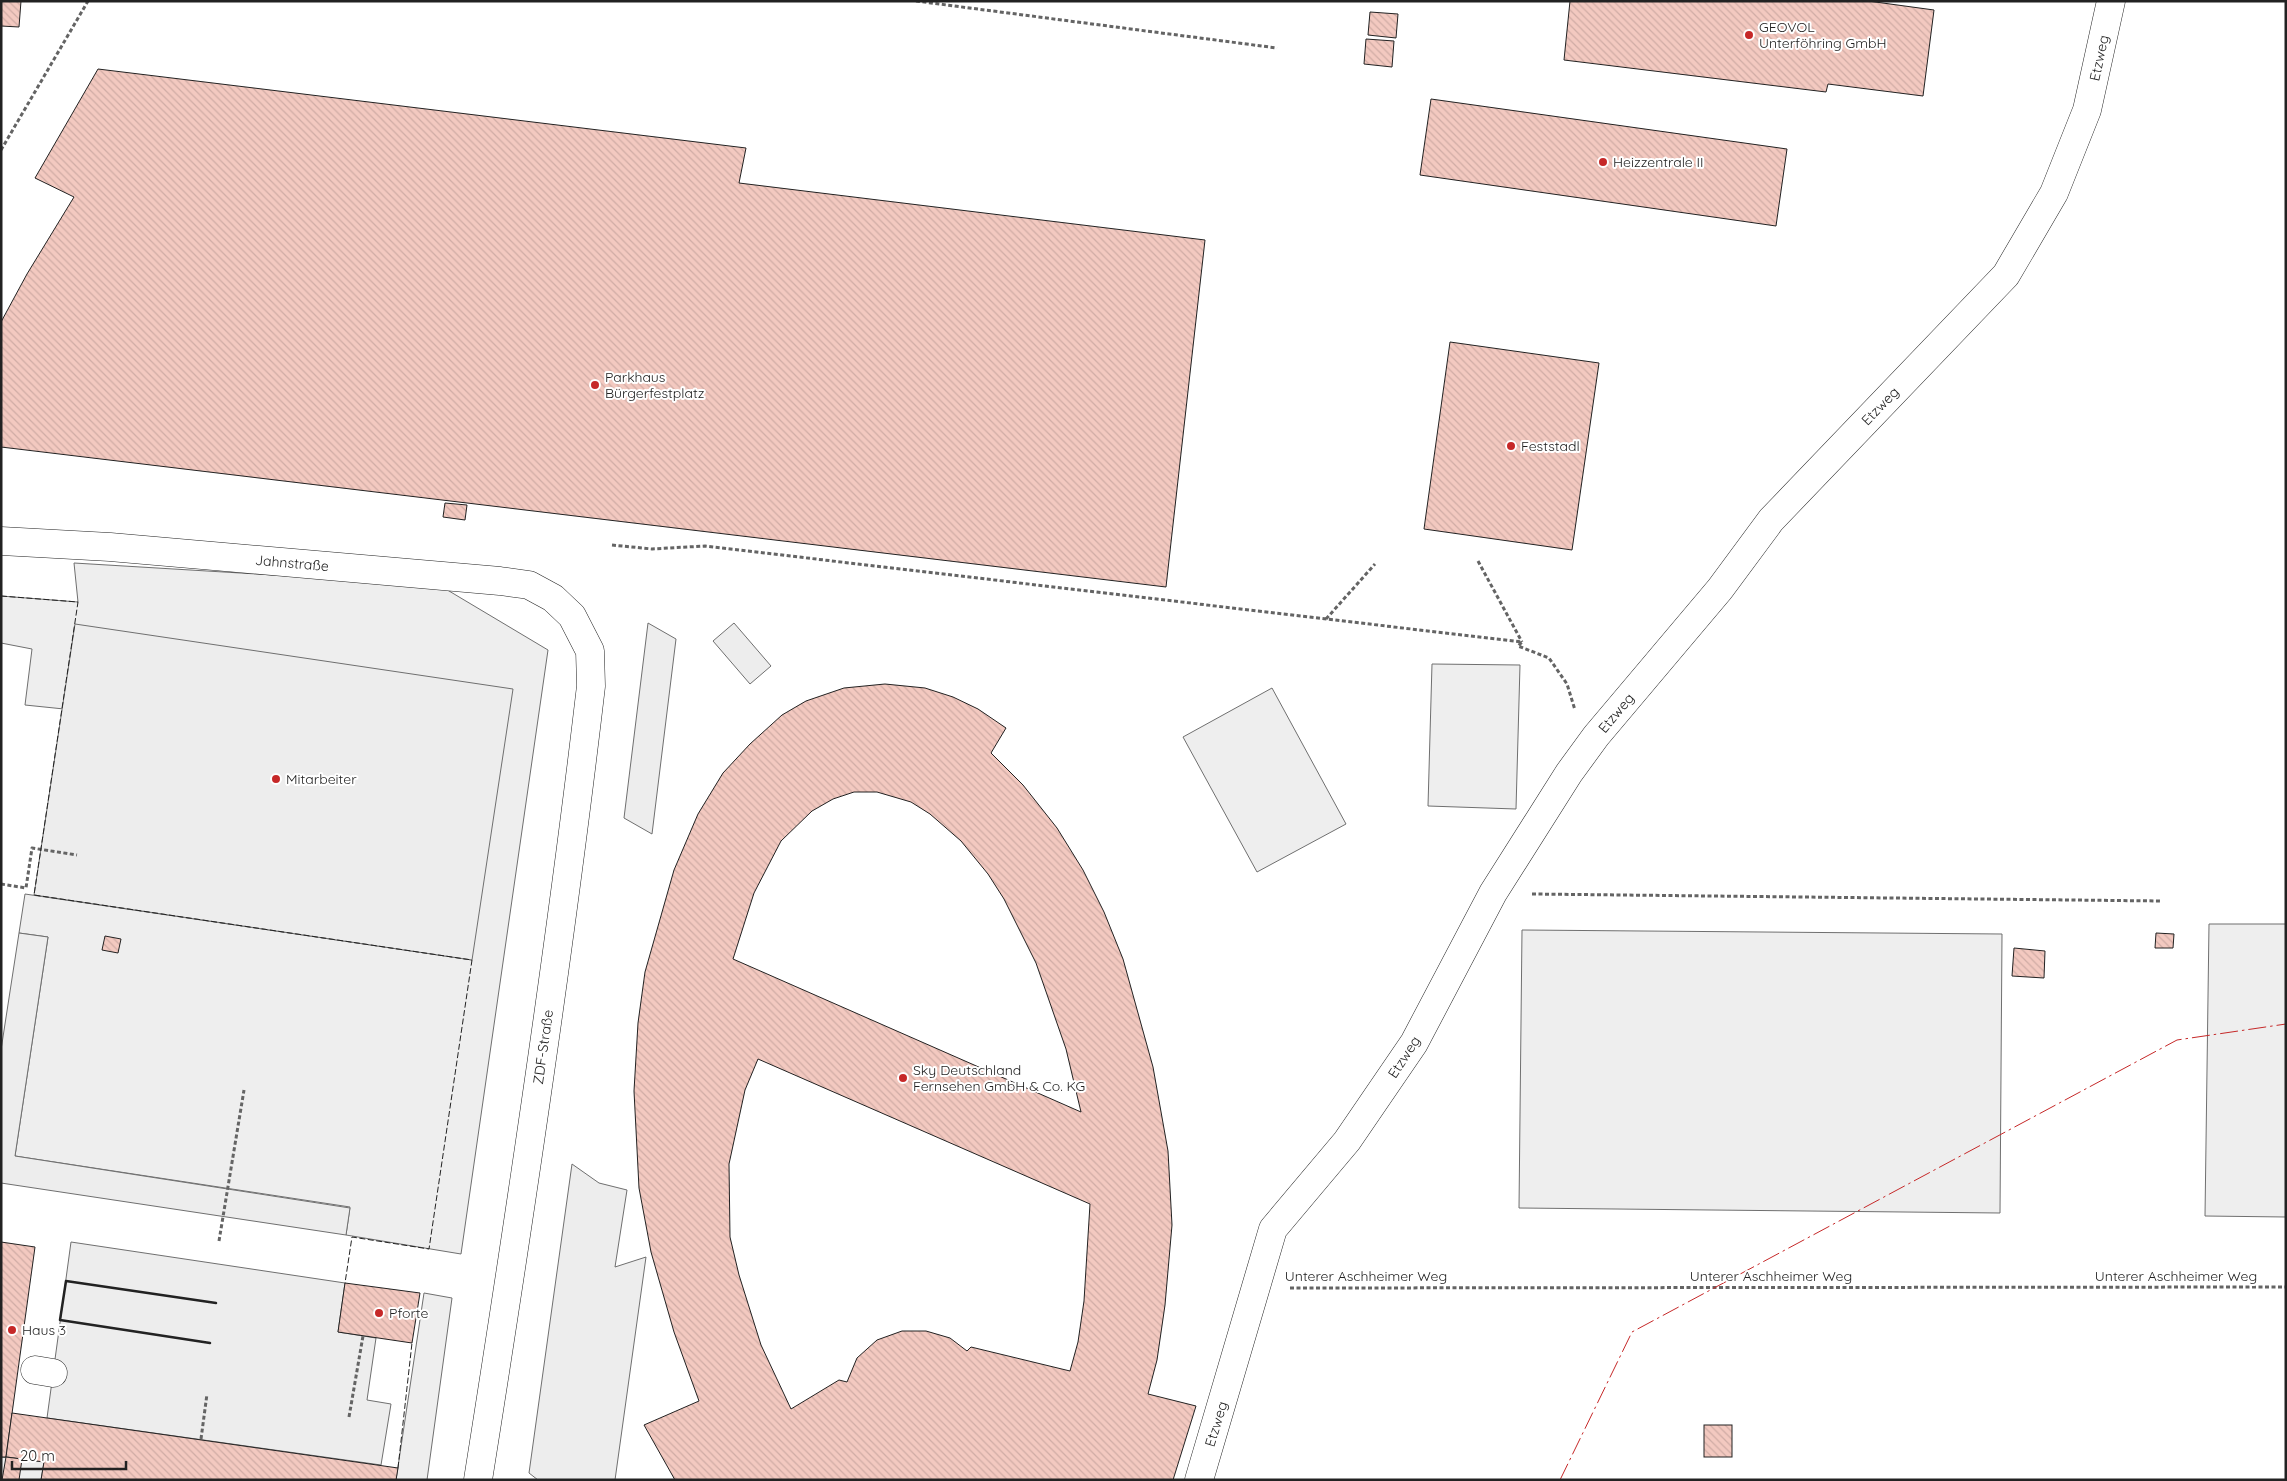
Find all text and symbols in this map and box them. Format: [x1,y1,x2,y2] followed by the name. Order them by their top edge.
[1759,18,1887,52] place label: GEOVOL Unterföhring GmbH
[1743,29,1755,41] marker: GEOVOL Unterföhring GmbH
[2085,33,2113,83] street label: Etzweg
[1613,153,1704,171] place label: Heizzentrale II
[1597,156,1609,168] marker: Heizzentrale II
[605,368,705,402] place label: Parkhaus Bürgerfestplatz
[589,379,601,391] marker: Parkhaus Bürgerfestplatz
[1857,383,1903,429] street label: Etzweg
[1521,437,1580,455] place label: Feststadl
[1505,440,1517,452] marker: Feststadl
[254,551,330,575] street label: Jahnstraße
[1594,689,1638,737] street label: Etzweg
[286,770,357,788] place label: Mitarbeiter
[270,773,282,785] marker: Mitarbeiter
[529,1008,557,1085] street label: ZDF-Straße
[1384,1033,1424,1081] street label: Etzweg
[913,1061,1085,1095] place label: Sky Deutschland Fernsehen GmbH & Co. KG
[897,1072,909,1084] marker: Sky Deutschland Fernsehen GmbH & Co. KG
[1285,1267,1447,1285] street label: Unterer Aschheimer Weg
[1690,1267,1852,1285] street label: Unterer Aschheimer Weg
[2095,1267,2257,1285] street label: Unterer Aschheimer Weg
[389,1304,428,1322] place label: Pforte
[373,1307,385,1319] marker: Pforte
[22,1321,66,1339] place label: Haus 3
[6,1324,18,1336] marker: Haus 3
[1201,1399,1231,1449] street label: Etzweg
[12,1438,126,1470] scale bar
[20,1446,55,1465] text: 20 m

